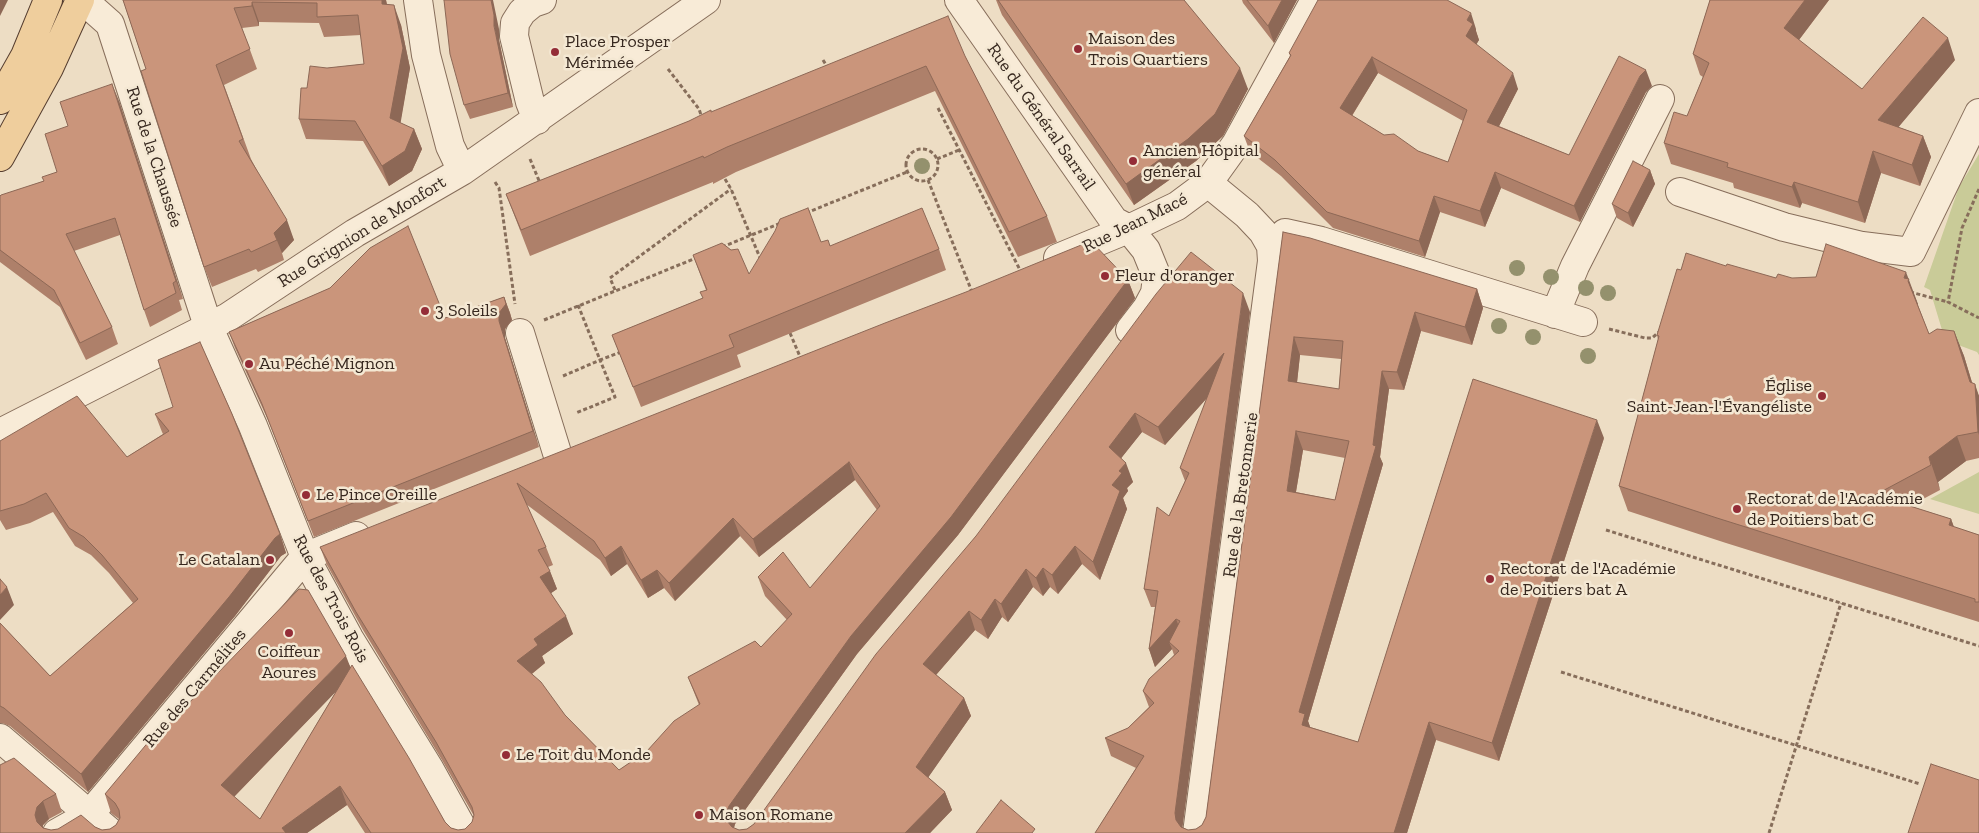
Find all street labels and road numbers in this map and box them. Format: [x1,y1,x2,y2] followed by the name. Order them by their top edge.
[982,39,1100,195] street label: Rue du Général Sarrail
[121,84,187,230] street label: Rue de la Chaussée
[274,171,450,293] street label: Rue Grignion de Monfort
[1079,188,1191,258] street label: Rue Jean Macé
[1219,411,1263,579] street label: Rue de la Bretonnerie
[288,531,374,667] street label: Rue des Trois Rois
[139,624,251,752] street label: Rue des Carmélites

